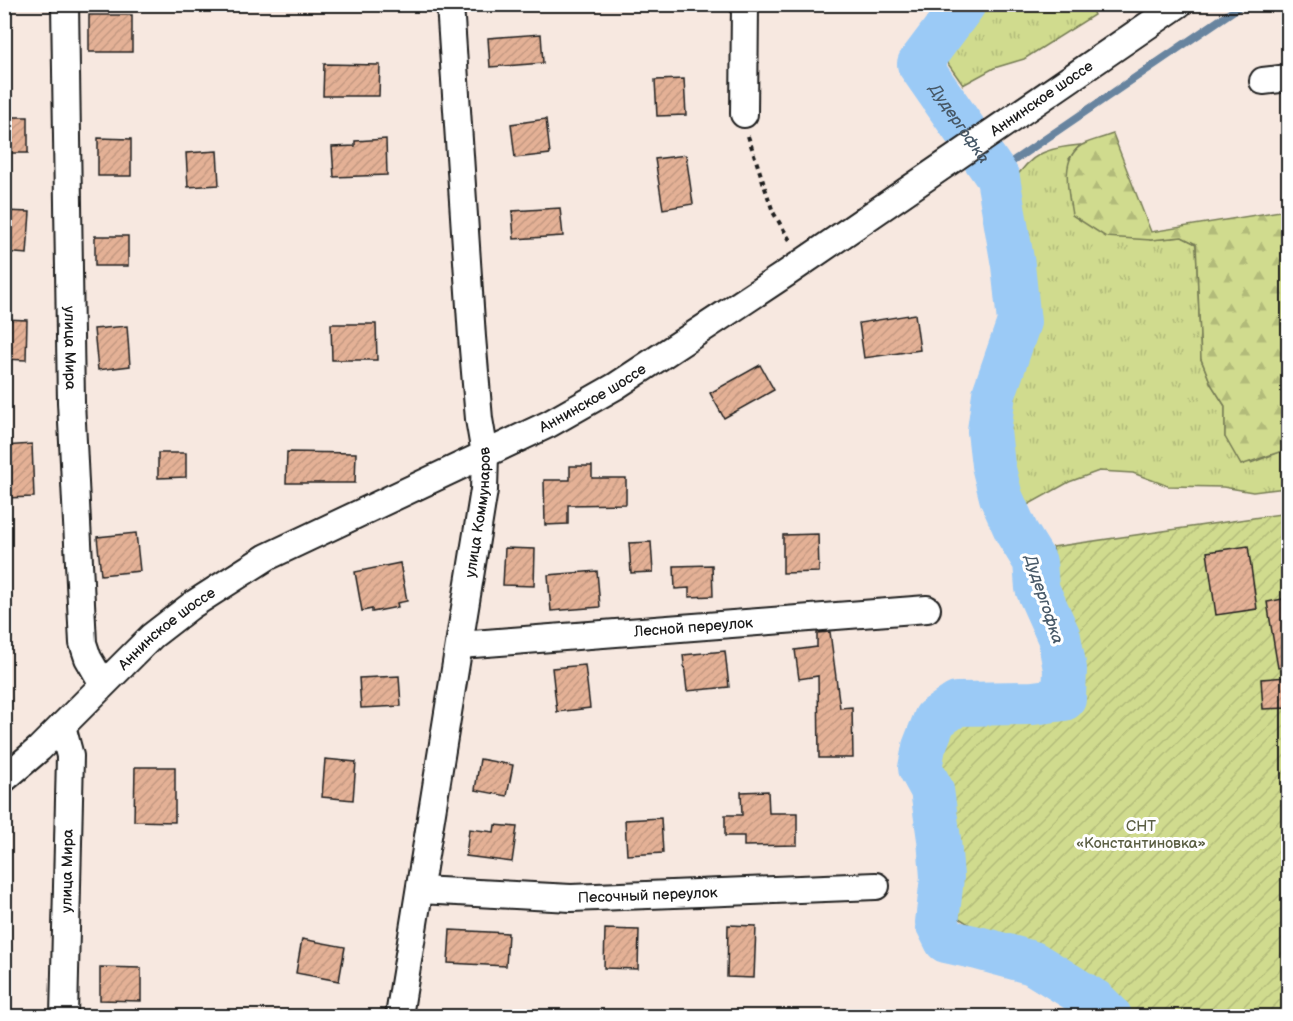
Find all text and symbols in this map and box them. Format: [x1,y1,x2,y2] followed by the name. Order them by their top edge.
[986,57,1097,141] street label: Аннинское шоссе
[924,80,993,167] water label: Дудергофка
[60,306,80,390] street label: улица Мира
[535,360,650,438] street label: Аннинское шоссе
[461,445,495,579] street label: улица Коммунаров
[1020,552,1067,646] water label: Дудергофка
[114,583,219,675] street label: Аннинское шоссе
[632,613,754,642] street label: Лесной переулок
[1076,817,1206,853] park label: СНТ «Константиновка»
[57,829,78,913] street label: улица Мира
[578,883,718,908] street label: Песочный переулок

